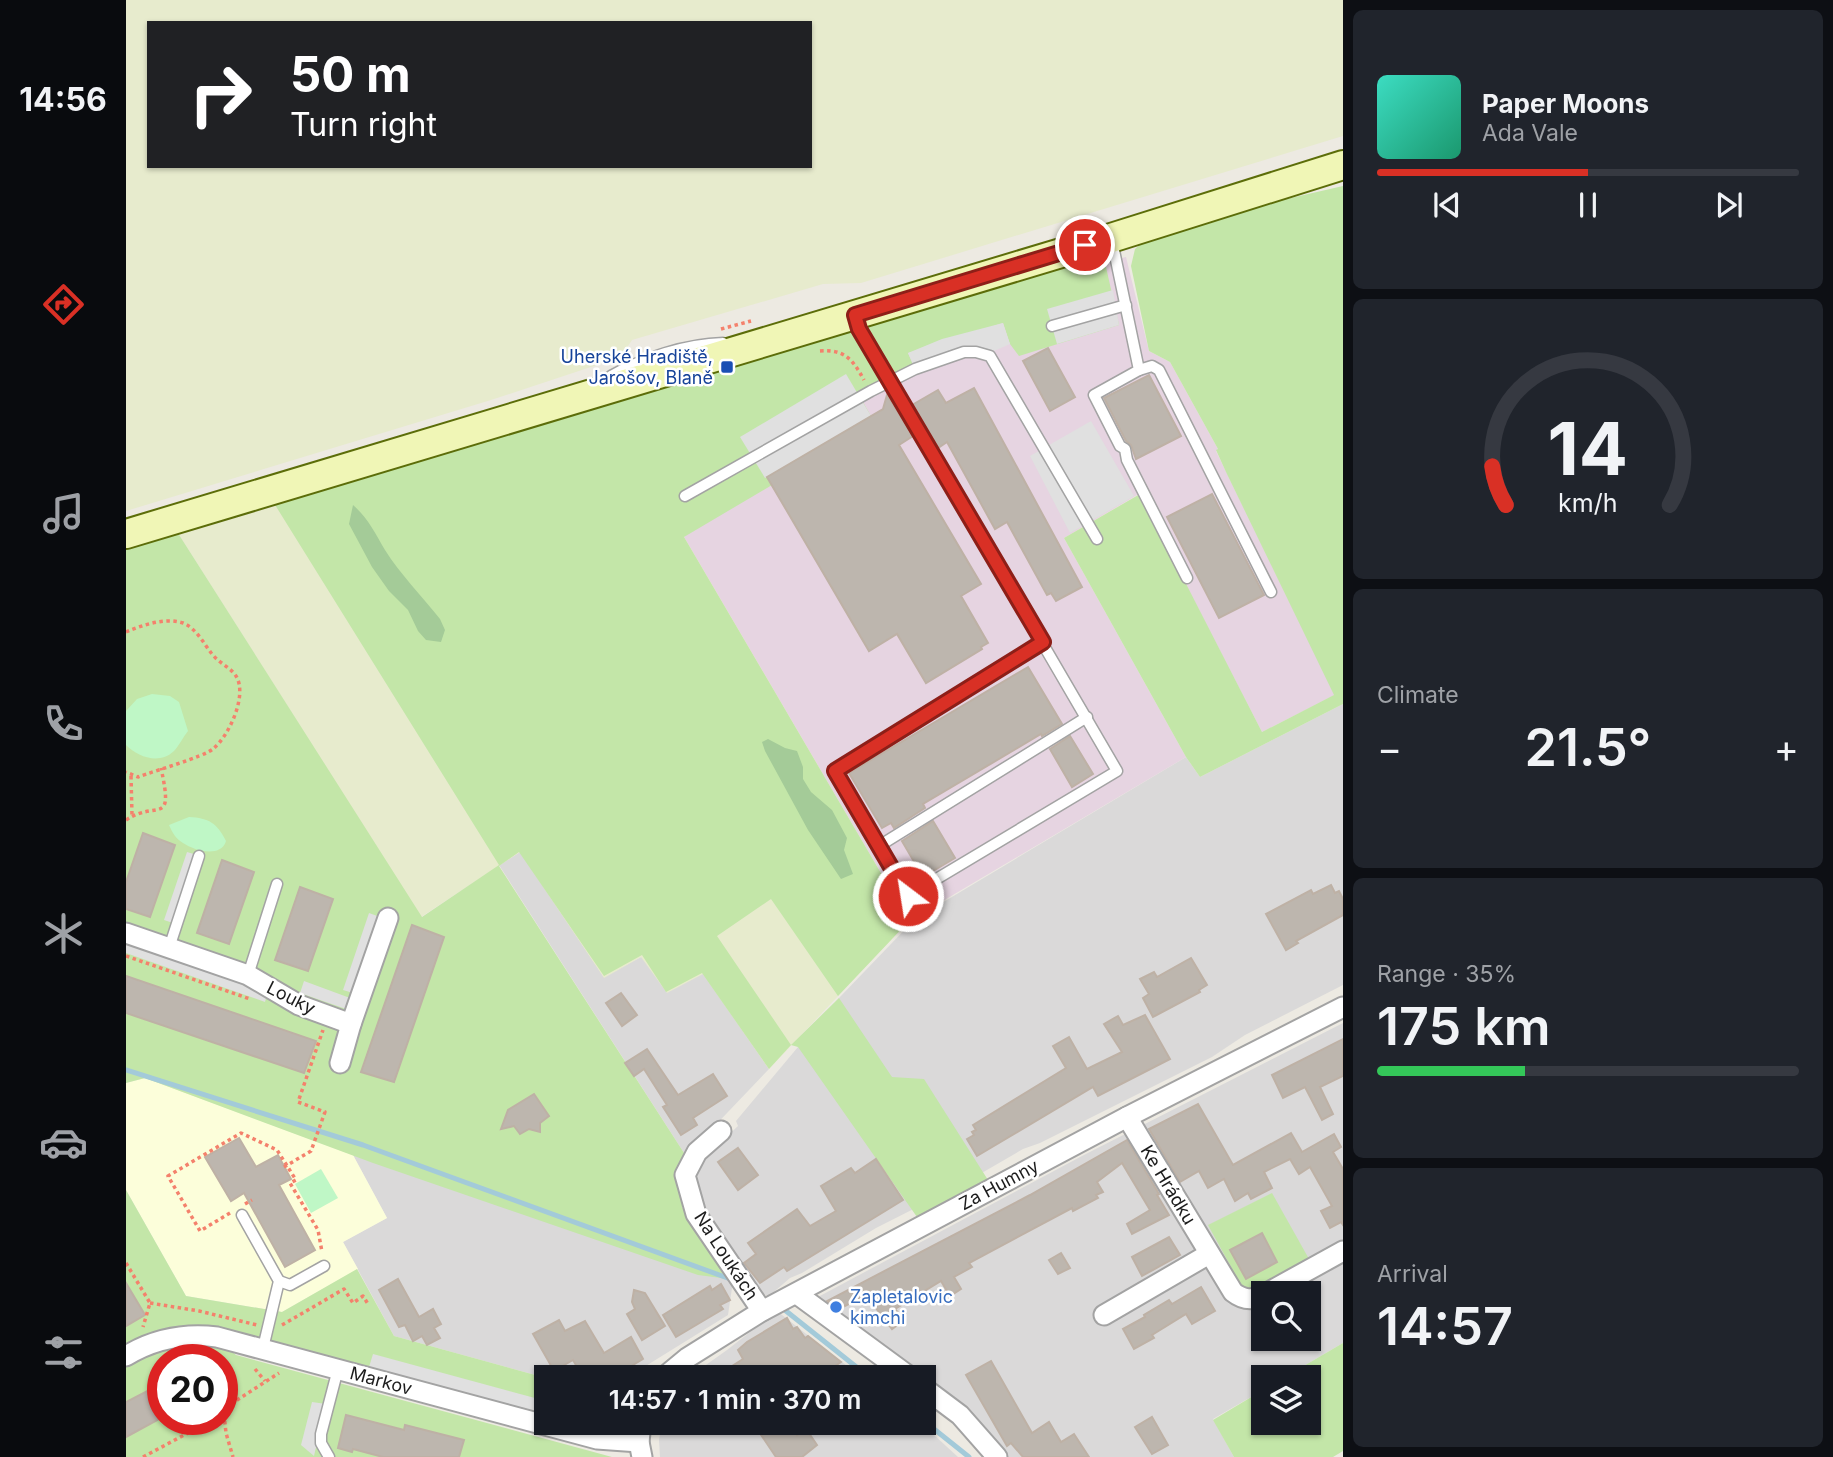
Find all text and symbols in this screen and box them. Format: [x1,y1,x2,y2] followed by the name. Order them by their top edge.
[290,45,411,104] text: 50 m
[175,49,266,140] icon: right
[19,80,107,119] text: 14:56
[1482,88,1649,119] text: Paper Moons
[290,105,437,144] text: Turn right
[1482,119,1578,147] text: Ada Vale
[1428,186,1466,224] icon: previous
[1569,186,1607,224] icon: pause
[1710,186,1748,224] icon: next
[1055,215,1115,275] pin
[1066,226,1104,264] icon: arrive
[39,280,88,329] icon: directions
[561,346,713,388] place label: Uherské Hradiště, Jarošov, Blaně
[719,359,735,375] marker: Uherské Hradiště, Jarošov, Blaně
[1548,405,1628,494] text: 14
[1558,488,1618,518] text: km/h
[39,489,88,538] icon: music
[1377,681,1459,709] text: Climate
[39,699,88,748] icon: phone
[1525,716,1651,779] text: 21.5°
[1377,725,1402,771] text: −
[1774,725,1799,771] text: +
[871,859,945,933] position arrow
[39,909,88,958] icon: climate
[1377,960,1516,988] text: Range · 35%
[263,976,319,1019] street label: Louky
[1377,995,1551,1058] text: 175 km
[39,1118,88,1167] icon: car
[1137,1141,1200,1228] street label: Ke Hrádku
[956,1155,1042,1214] street label: Za Humny
[690,1208,763,1304] street label: Na Loukách
[1377,1260,1448,1288] text: Arrival
[1251,1281,1321,1435] map controls
[1251,1281,1321,1351] button: search
[850,1286,953,1328] place label: Zapletalovic kimchi
[1377,1295,1513,1358] text: 14:57
[828,1299,844,1315] marker: Zapletalovic kimchi
[39,1328,88,1377] icon: filters
[147,1344,238,1435] speed limit sign: 20
[348,1362,415,1399] street label: Markov
[1251,1365,1321,1435] button: layers
[609,1384,861,1415] text: 14:57 · 1 min · 370 m

